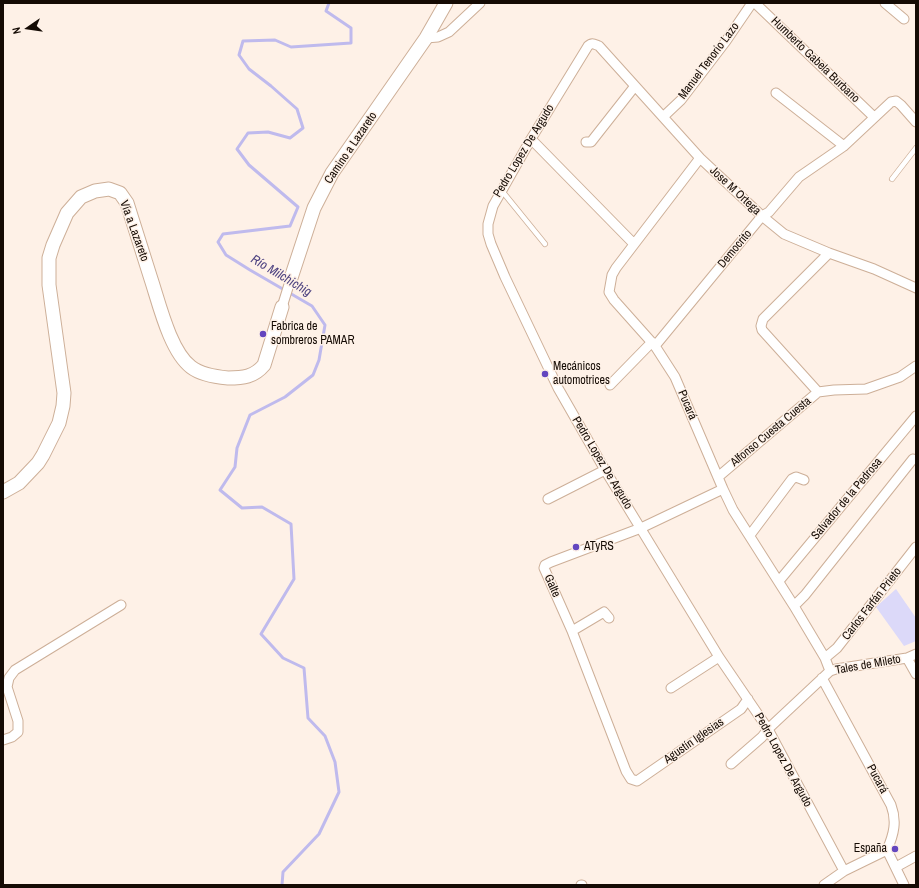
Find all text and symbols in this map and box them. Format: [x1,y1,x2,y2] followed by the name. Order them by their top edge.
[8,8,48,48] north arrow
[768,14,862,106] street label: Humberto Gabela Burbano
[676,20,742,102] street label: Manuel Tenorio Lazo
[9,26,24,35] text: N
[491,102,557,200] street label: Pedro Lopez De Argudo
[322,109,380,187] street label: Camino a Lazareto
[706,164,764,218] street label: Jose M Ortega
[116,199,152,263] street label: Vía a Lazareto
[715,227,755,271] street label: Democrito
[248,252,314,300] water label: Río Milchichig
[271,320,354,348] place label: Fabrica de sombreros PAMAR
[258,329,268,339] marker: Fabrica de sombreros PAMAR
[553,360,610,388] place label: Mecánicos automotrices
[540,369,550,379] marker: Mecánicos automotrices
[674,388,700,422] street label: Pucará
[728,394,814,470] street label: Alfonso Cuesta Cuesta
[569,414,635,512] street label: Pedro Lopez De Argudo
[809,455,885,543] street label: Salvador de la Pedrosa
[584,540,614,554] place label: ATyRS
[571,542,581,552] marker: ATyRS
[839,565,905,643] street label: Carlos Farfán Prieto
[541,572,563,600] street label: Galte
[834,652,902,678] street label: Tales de Mileto
[751,710,815,810] street label: Pedro Lopez De Argudo
[661,715,727,767] street label: Agustín Iglesias
[863,762,891,796] street label: Pucará
[854,842,887,856] place label: España
[890,844,900,854] marker: España

